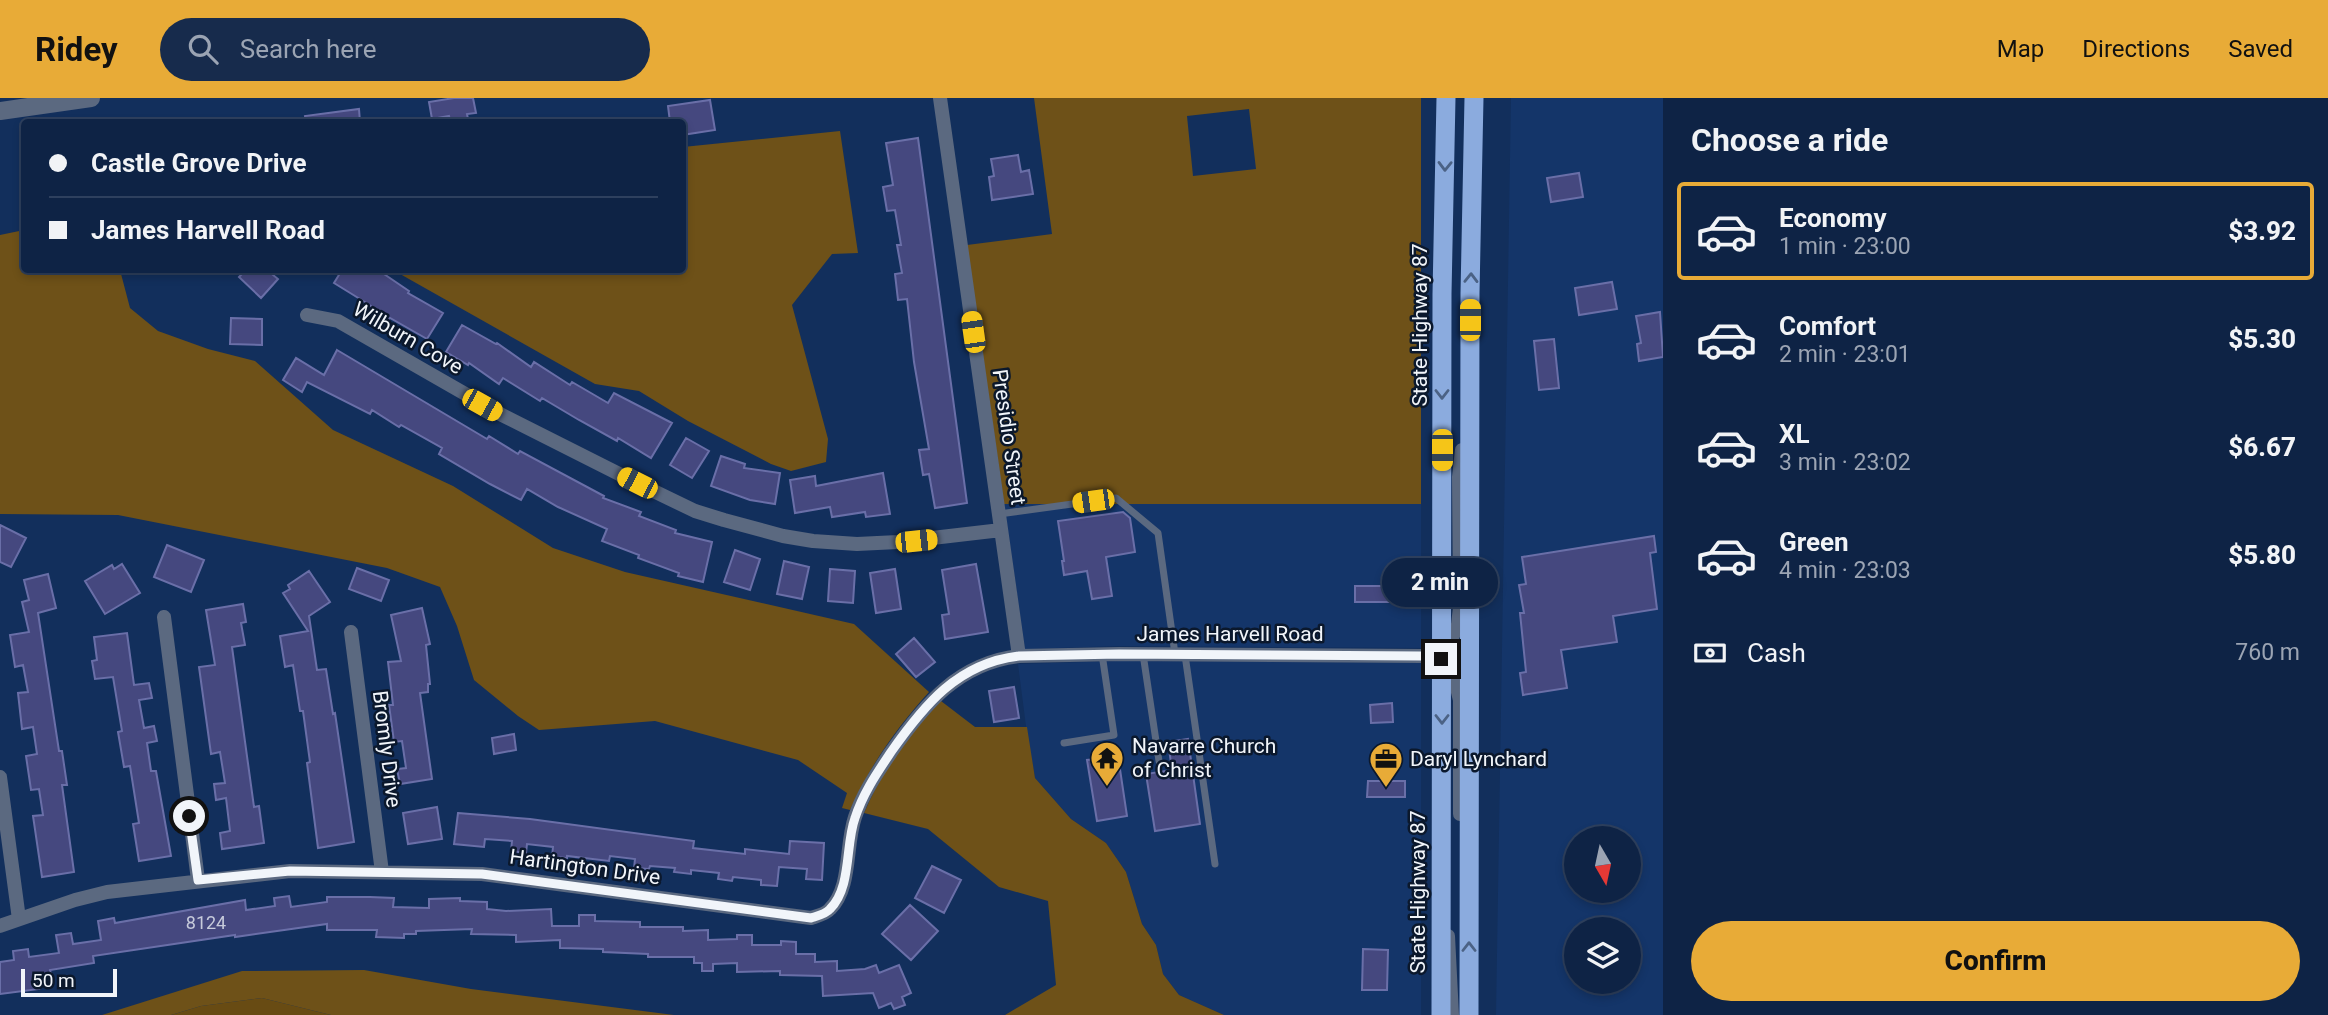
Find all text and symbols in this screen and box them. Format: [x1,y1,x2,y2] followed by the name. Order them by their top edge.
[160,18,650,81] search box
[35,30,118,69] text: Ridey
[184,30,222,68] icon: search
[240,34,376,64] text: Search here
[1997,35,2044,63] text: Map
[2082,35,2190,63] text: Directions
[2228,35,2293,63] text: Saved
[1691,121,1888,159] text: Choose a ride
[91,148,307,178] text: Castle Grove Drive
[1437,161,1453,172] one-way arrow
[1695,200,1758,263] icon: car
[1779,203,1886,233] text: Economy
[91,215,325,245] text: James Harvell Road
[2228,216,2296,246] text: $3.92
[1779,233,1911,260] text: 1 min · 23:00
[1408,243,1432,407] street label: State Highway 87
[1463,273,1478,284] one-way arrow
[349,297,467,379] street label: Wilburn Cove
[1460,299,1481,341] car
[1695,308,1758,371] icon: car
[960,310,987,354] car
[1779,311,1876,341] text: Comfort
[2228,324,2296,354] text: $5.30
[1779,341,1911,368] text: 2 min · 23:01
[988,368,1030,507] street label: Presidio Street
[459,386,506,424] car
[1434,389,1450,399] one-way arrow
[1695,416,1758,479] icon: car
[1779,419,1810,449] text: XL
[1432,429,1453,471] car
[2228,432,2296,462] text: $6.67
[1779,449,1911,476] text: 3 min · 23:02
[614,464,661,502] car
[1071,488,1116,514] car
[1695,524,1758,587] icon: car
[1779,527,1849,557] text: Green
[895,528,938,554] car
[2228,540,2296,570] text: $5.80
[1779,557,1911,584] text: 4 min · 23:03
[1383,558,1499,606] callout: 2 min
[1411,569,1469,596] text: 2 min
[1136,622,1324,646] street label: James Harvell Road
[1691,634,1729,672] icon: cash
[1747,638,1806,668] text: Cash
[2235,639,2300,666] text: 760 m
[1425,643,1457,675] route end
[368,689,406,809] street label: Bromly Drive
[1434,714,1450,725] one-way arrow
[1132,734,1276,782] place label: Navarre Church of Christ
[1088,739,1126,788] temple icon: Navarre Church of Christ
[1367,740,1405,789] office icon: Daryl Lynchard
[1410,747,1547,771] place label: Daryl Lynchard
[173,800,205,832] route start
[1406,810,1430,974] street label: State Highway 87
[1564,826,1642,903] north arrow
[1564,826,1641,994] map controls
[508,845,662,889] street label: Hartington Drive
[186,912,226,933] house number: 8124
[1564,917,1641,994] button: layers
[1691,921,2300,1001] button: Confirm
[1461,941,1477,952] one-way arrow
[21,966,117,998] scale bar
[32,969,75,992] text: 50 m

